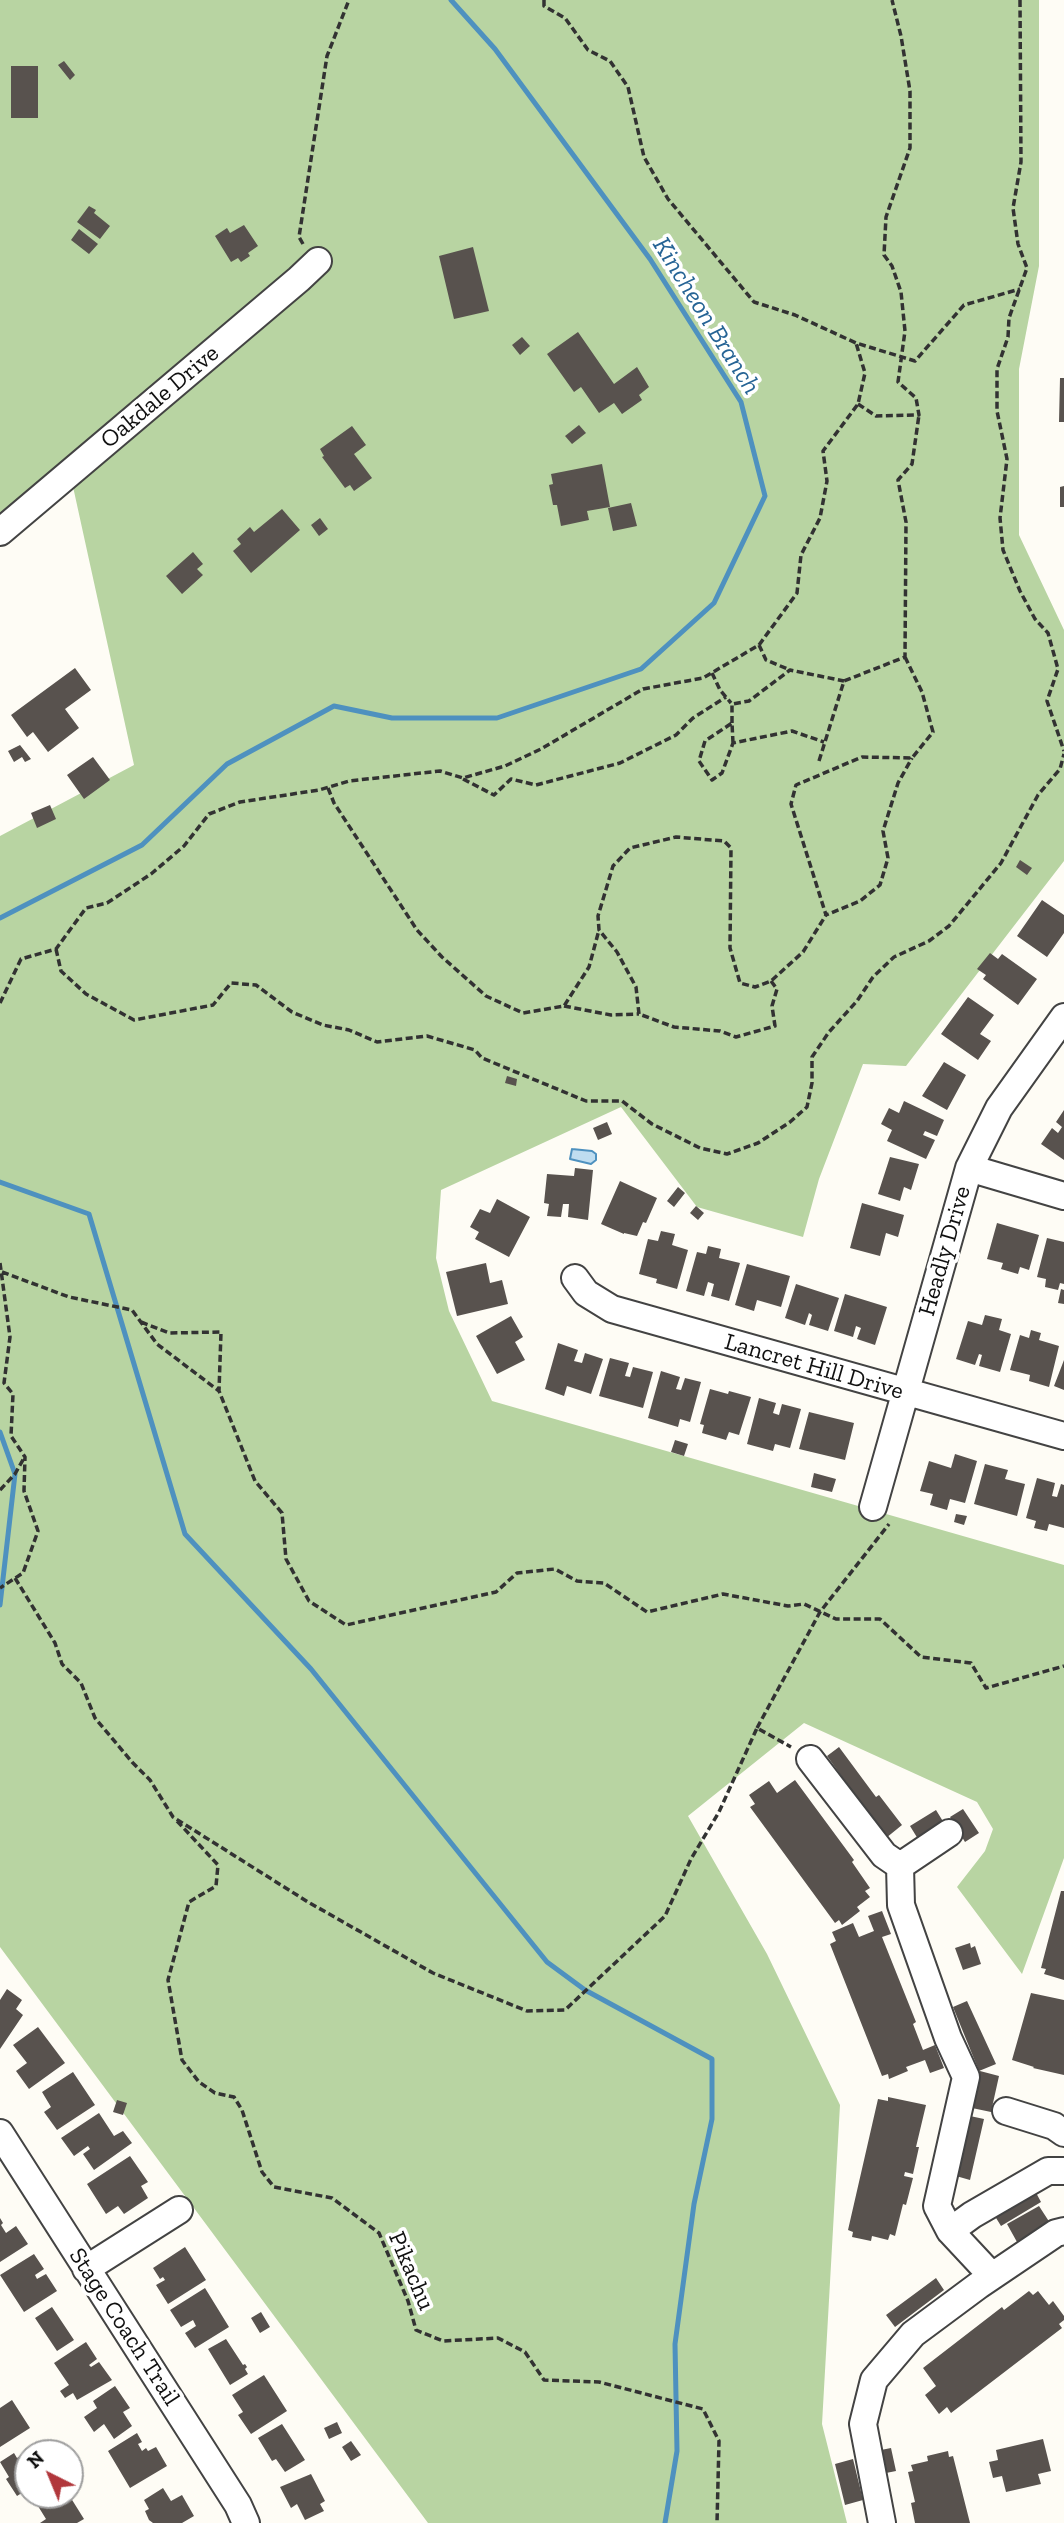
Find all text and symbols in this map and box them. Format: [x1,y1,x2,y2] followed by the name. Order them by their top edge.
[645,232,767,400] water label: Kincheon Branch
[95,339,225,455] street label: Oakdale Drive
[913,1183,977,1319] street label: Headly Drive
[721,1328,907,1406] street label: Lancret Hill Drive
[382,2227,440,2315] street label: Pikachu
[62,2243,186,2411] street label: Stage Coach Trail
[14,2439,84,2509] north arrow
[23,2446,49,2473] text: N

